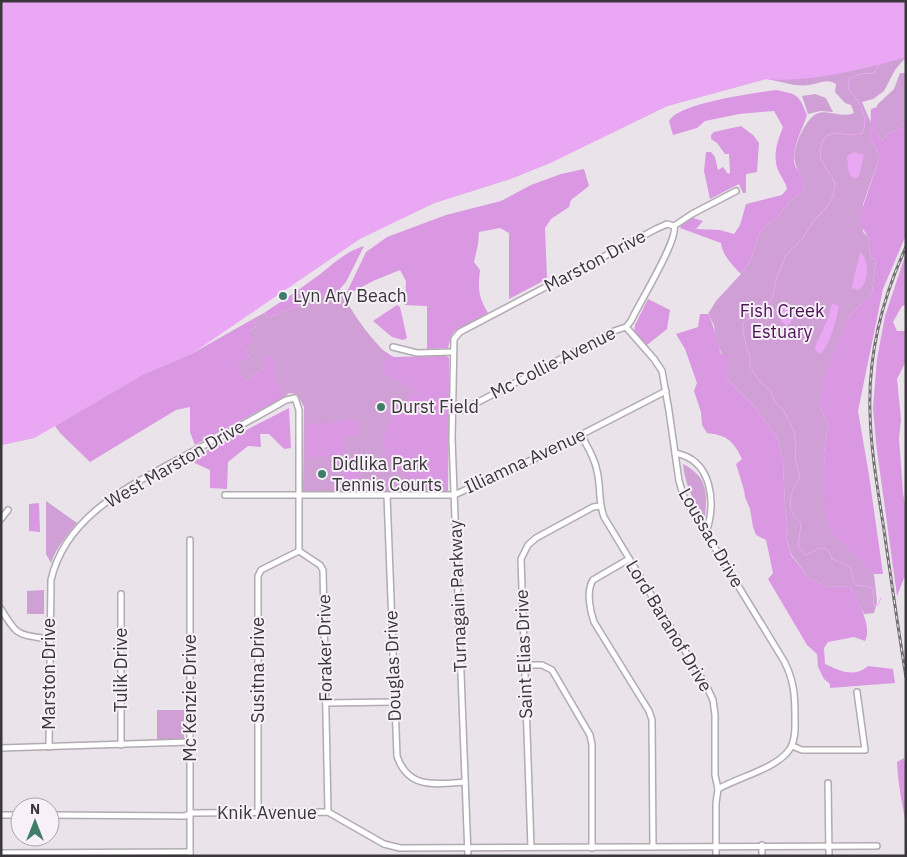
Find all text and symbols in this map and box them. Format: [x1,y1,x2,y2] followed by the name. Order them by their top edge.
[540,224,650,297] street label: Marston Drive
[293,284,407,307] place label: Lyn Ary Beach
[277,290,289,302] marker: Lyn Ary Beach
[740,299,825,343] park label: Fish Creek Estuary
[486,321,619,404] street label: Mc Collie Avenue
[391,395,479,418] place label: Durst Field
[375,401,387,413] marker: Durst Field
[101,414,249,513] street label: West Marston Drive
[461,422,589,499] street label: Illiamna Avenue
[332,452,442,496] place label: Didlika Park Tennis Courts
[316,468,328,480] marker: Didlika Park Tennis Courts
[674,484,749,592] street label: Loussac Drive
[443,519,472,673] street label: Turnagain Parkway
[621,556,718,696] street label: Lord Baranof Drive
[510,589,537,719] street label: Saint Elias Drive
[312,594,337,702] street label: Foraker Drive
[379,610,406,722] street label: Douglas Drive
[246,617,269,723] street label: Susitna Drive
[37,618,60,730] street label: Marston Drive
[109,628,132,712] street label: Tulik Drive
[178,634,201,762] street label: Mc Kenzie Drive
[10,797,60,847] north arrow
[30,800,40,818] text: N
[217,801,317,824] street label: Knik Avenue

